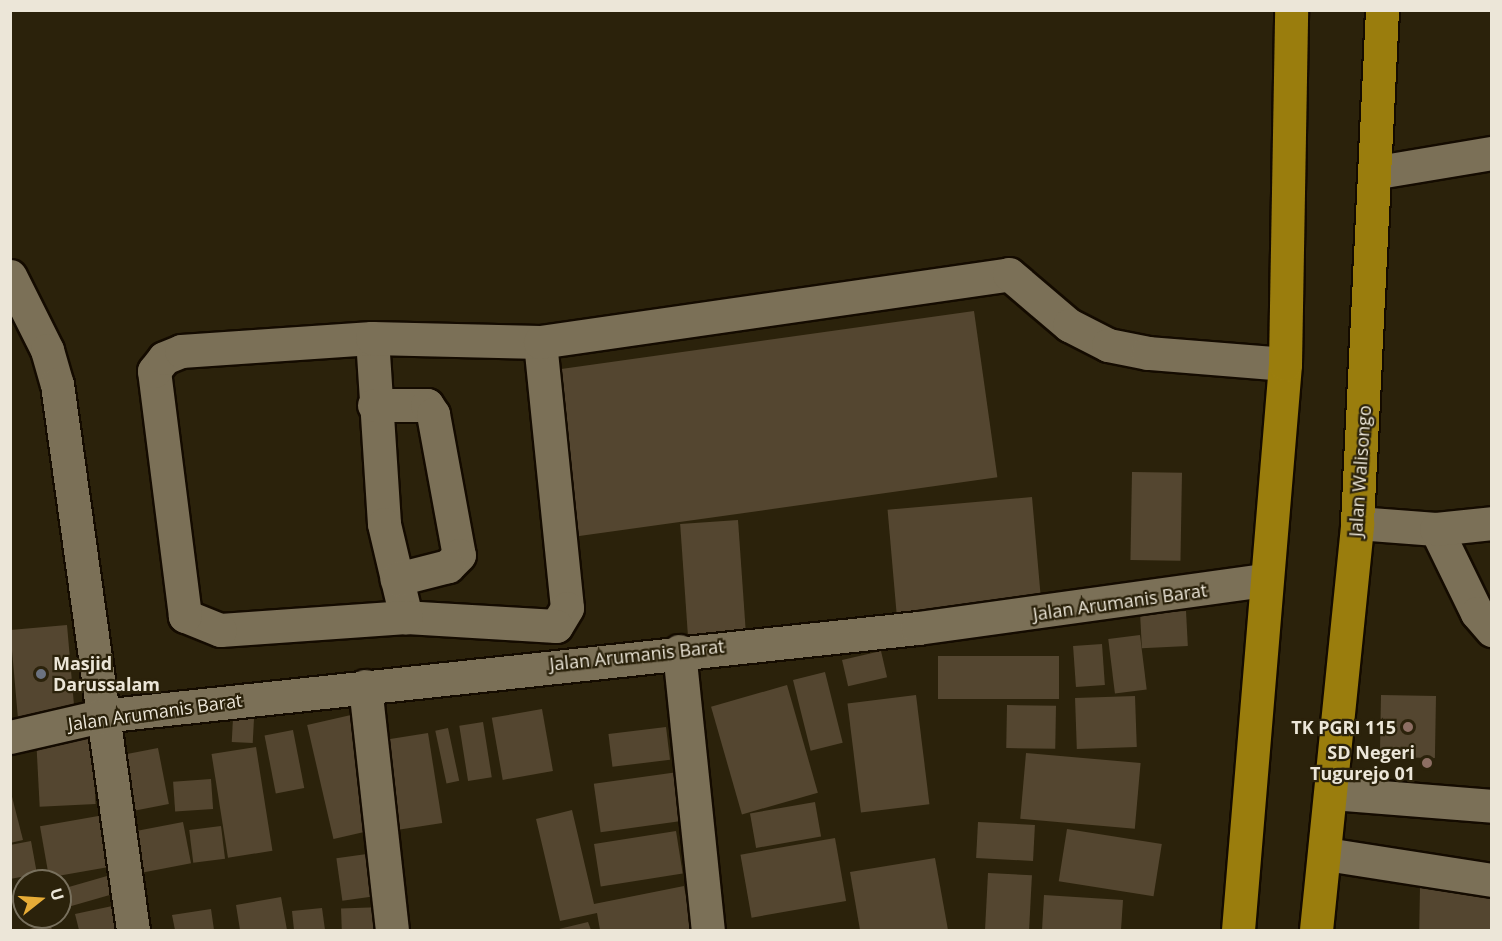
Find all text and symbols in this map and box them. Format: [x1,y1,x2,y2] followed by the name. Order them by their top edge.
[1345,404,1375,538] street label: Jalan Walisongo
[1031,579,1209,625] street label: Jalan Arumanis Barat
[548,635,726,675] street label: Jalan Arumanis Barat
[53,653,160,696] place label: Masjid Darussalam
[34,667,48,681] marker: Masjid Darussalam
[66,689,244,735] street label: Jalan Arumanis Barat
[1291,716,1396,738] place label: TK PGRI 115
[1401,720,1415,734] marker: TK PGRI 115
[1310,742,1415,784] place label: SD Negeri Tugurejo 01
[1420,756,1434,770] marker: SD Negeri Tugurejo 01
[12,869,72,929] north arrow
[45,885,70,903] text: U

